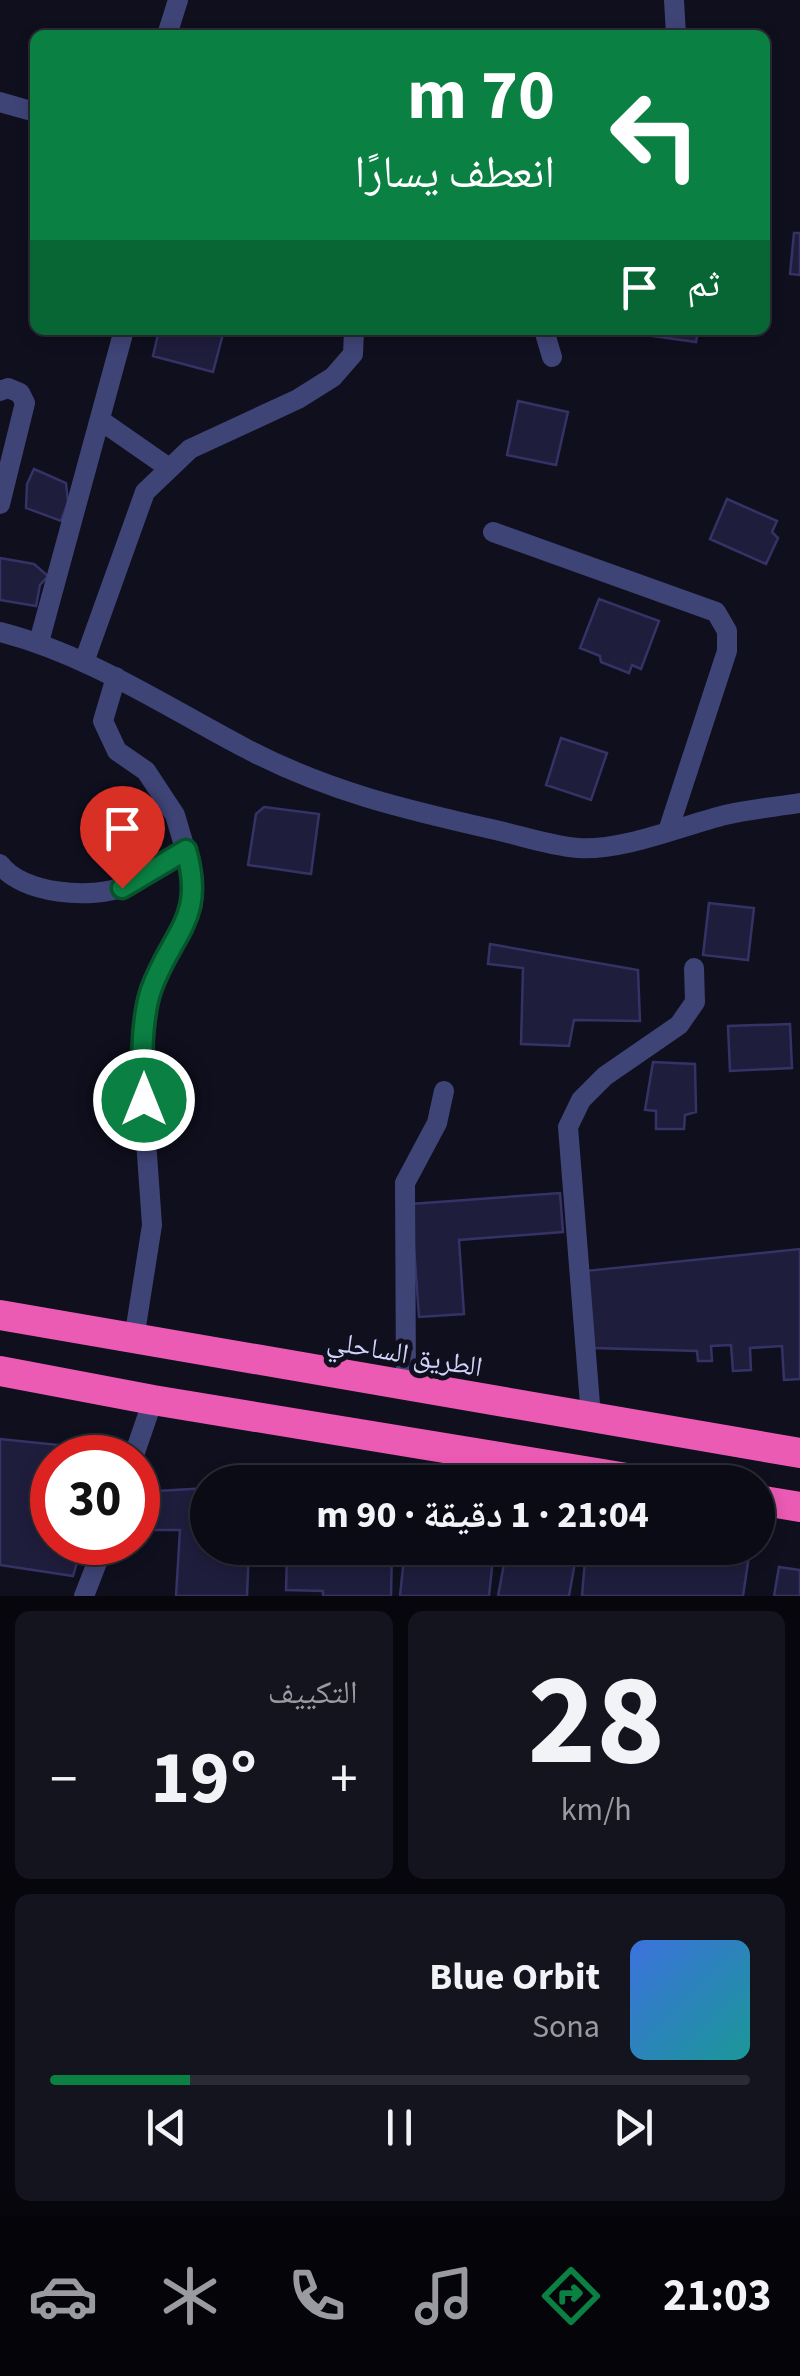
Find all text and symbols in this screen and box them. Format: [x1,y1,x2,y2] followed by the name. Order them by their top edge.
[407,46,555,146] text: 70 m
[590,70,720,200] icon: left
[354,141,555,205] text: انعطف يسارًا
[687,257,720,311] text: ثم
[612,260,667,315] icon: arrive
[80,786,165,889] pin
[95,801,150,856] icon: arrive
[92,1048,196,1152] position arrow
[324,1321,486,1389] street label: الطريق الساحلي
[30,1435,160,1565] speed limit sign: 30
[316,1488,649,1542] text: 21:04 · 1 دقيقة · 90 m
[528,1629,665,1814] text: 28
[268,1670,358,1716] text: التكييف
[150,1725,257,1832] text: 19°
[50,1741,77,1819] text: −
[330,1741,357,1819] text: +
[561,1787,632,1833] text: km/h
[429,1950,600,2004] text: Blue Orbit
[532,2004,600,2050] text: Sona
[139,2100,194,2155] icon: previous
[372,2100,427,2155] icon: pause
[606,2100,661,2155] icon: next
[28,2261,98,2331] icon: car
[155,2261,225,2331] icon: climate
[282,2261,352,2331] icon: phone
[409,2261,479,2331] icon: music
[536,2261,606,2331] icon: directions
[663,2264,772,2328] text: 21:03

